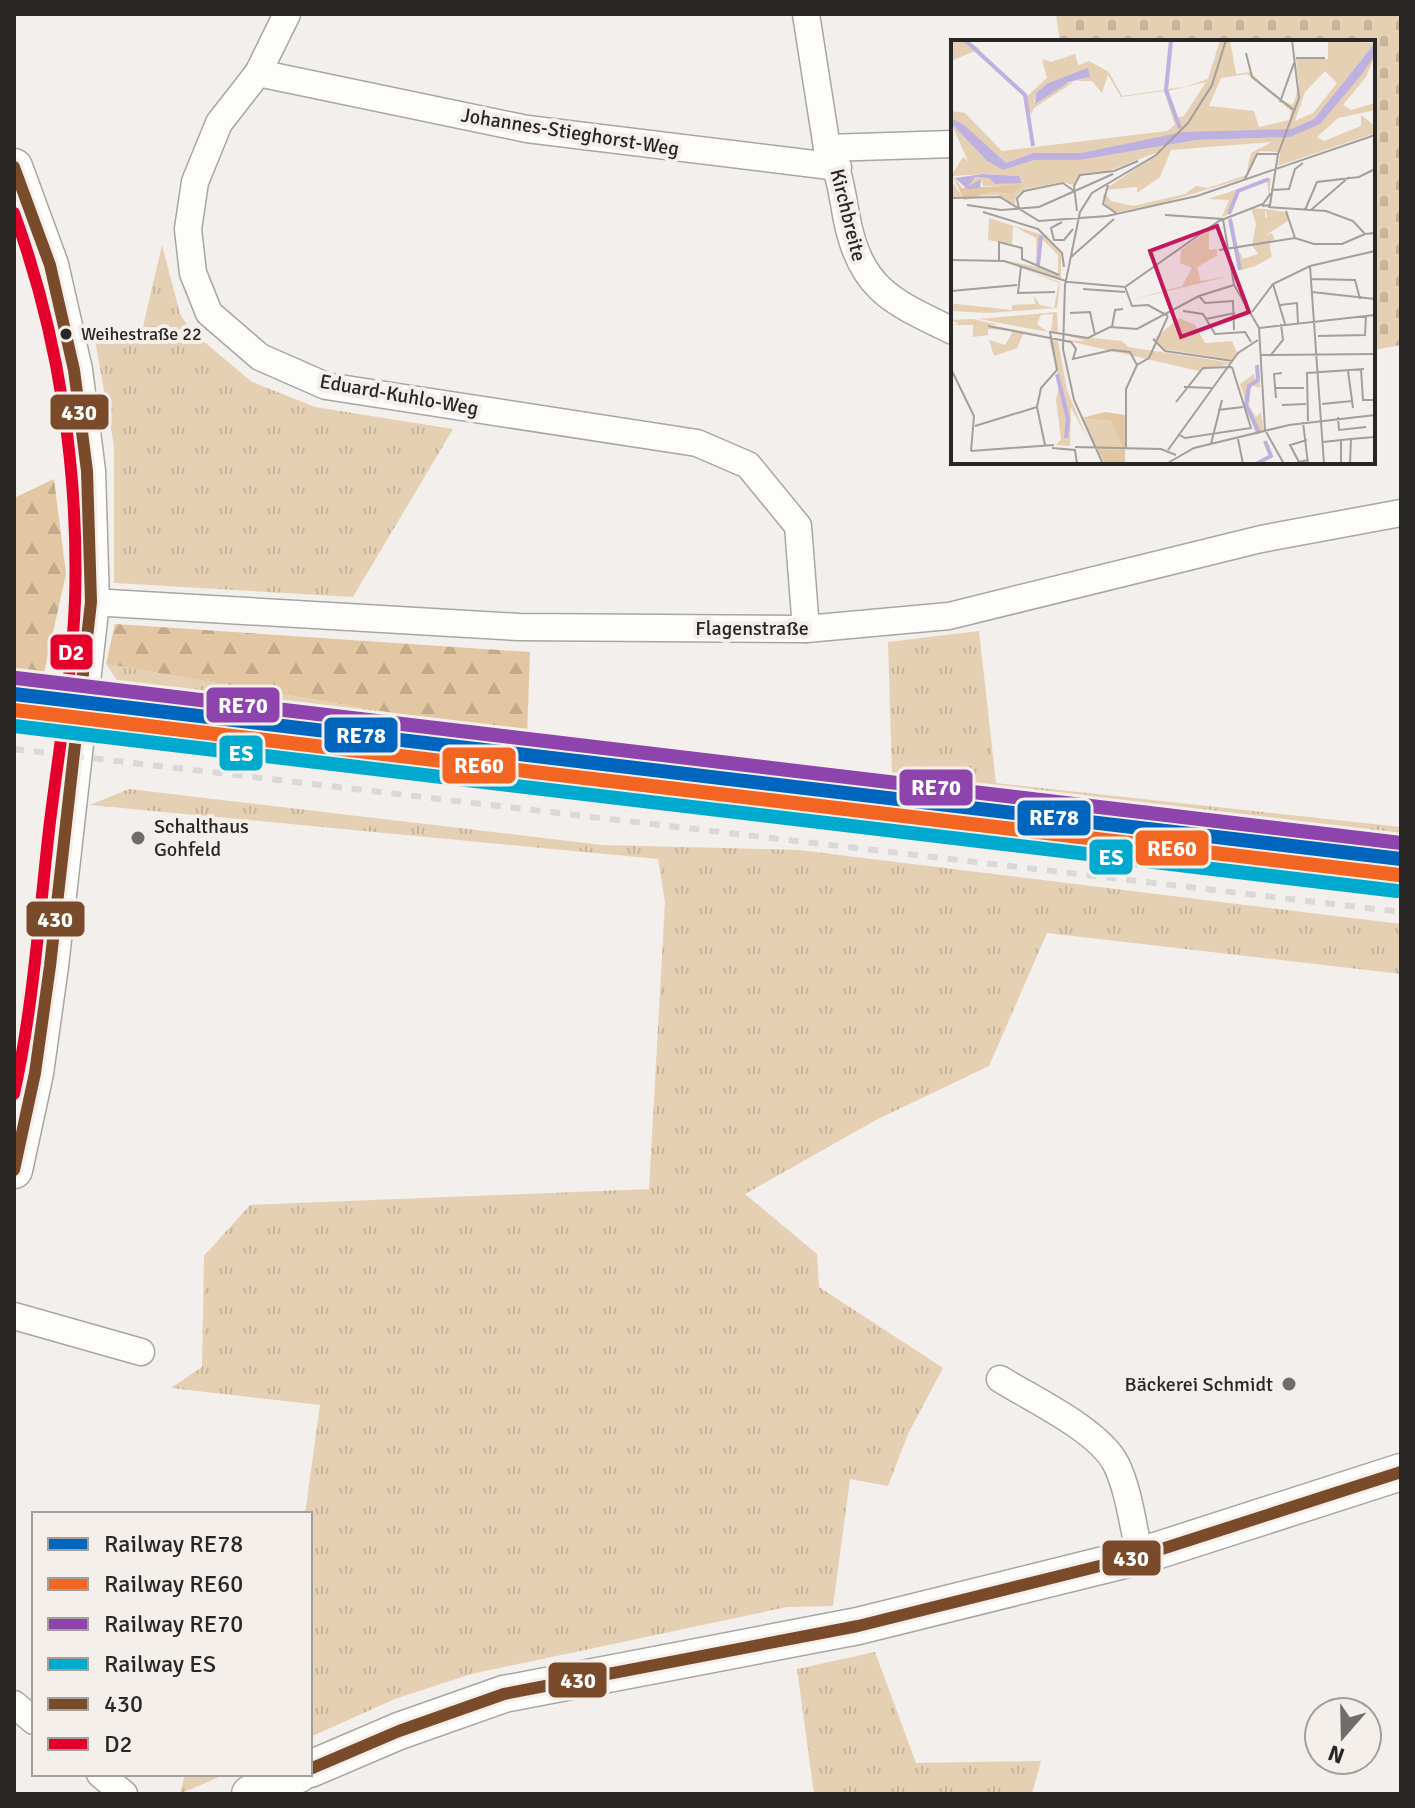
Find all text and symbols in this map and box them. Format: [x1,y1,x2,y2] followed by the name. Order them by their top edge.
[951,40,1375,464] inset map
[459,102,681,162] street label: Johannes-Stieghorst-Weg
[824,166,872,264] street label: Kirchbreite
[81,323,202,345] place label: Weihestraße 22
[58,326,74,342] marker: Weihestraße 22
[318,369,480,421] street label: Eduard-Kuhlo-Weg
[49,393,110,431] line badge: 430
[61,399,97,426] text: 430
[695,616,809,641] street label: Flagenstraße
[49,633,94,671] line badge: D2
[58,639,84,666] text: D2
[205,686,281,724] line badge: RE70
[218,692,268,719] text: RE70
[323,716,399,754] line badge: RE78
[336,722,386,749] text: RE78
[218,734,264,772] line badge: ES
[229,740,253,767] text: ES
[441,746,517,785] line badge: RE60
[454,752,504,779] text: RE60
[898,768,974,807] line badge: RE70
[911,774,961,801] text: RE70
[1016,799,1092,837] line badge: RE78
[1029,804,1079,831] text: RE78
[154,814,249,862] place label: Schalthaus Gohfeld
[129,829,147,847] marker: Schalthaus Gohfeld
[1134,829,1210,867] line badge: RE60
[1147,835,1197,862] text: RE60
[1088,838,1134,876] line badge: ES
[1099,844,1123,871] text: ES
[25,900,86,938] line badge: 430
[37,906,73,933] text: 430
[1125,1372,1273,1397] place label: Bäckerei Schmidt
[1280,1375,1298,1393] marker: Bäckerei Schmidt
[32,1512,312,1776] legend
[104,1529,243,1559] text: Railway RE78
[1101,1539,1162,1577] line badge: 430
[1113,1545,1149,1572] text: 430
[104,1569,243,1599] text: Railway RE60
[104,1609,243,1639] text: Railway RE70
[104,1649,216,1679] text: Railway ES
[547,1661,608,1699] line badge: 430
[560,1667,596,1694] text: 430
[104,1689,143,1719] text: 430
[1303,1696,1383,1776] north arrow
[104,1729,133,1759] text: D2
[1325,1739,1348,1770] text: N

